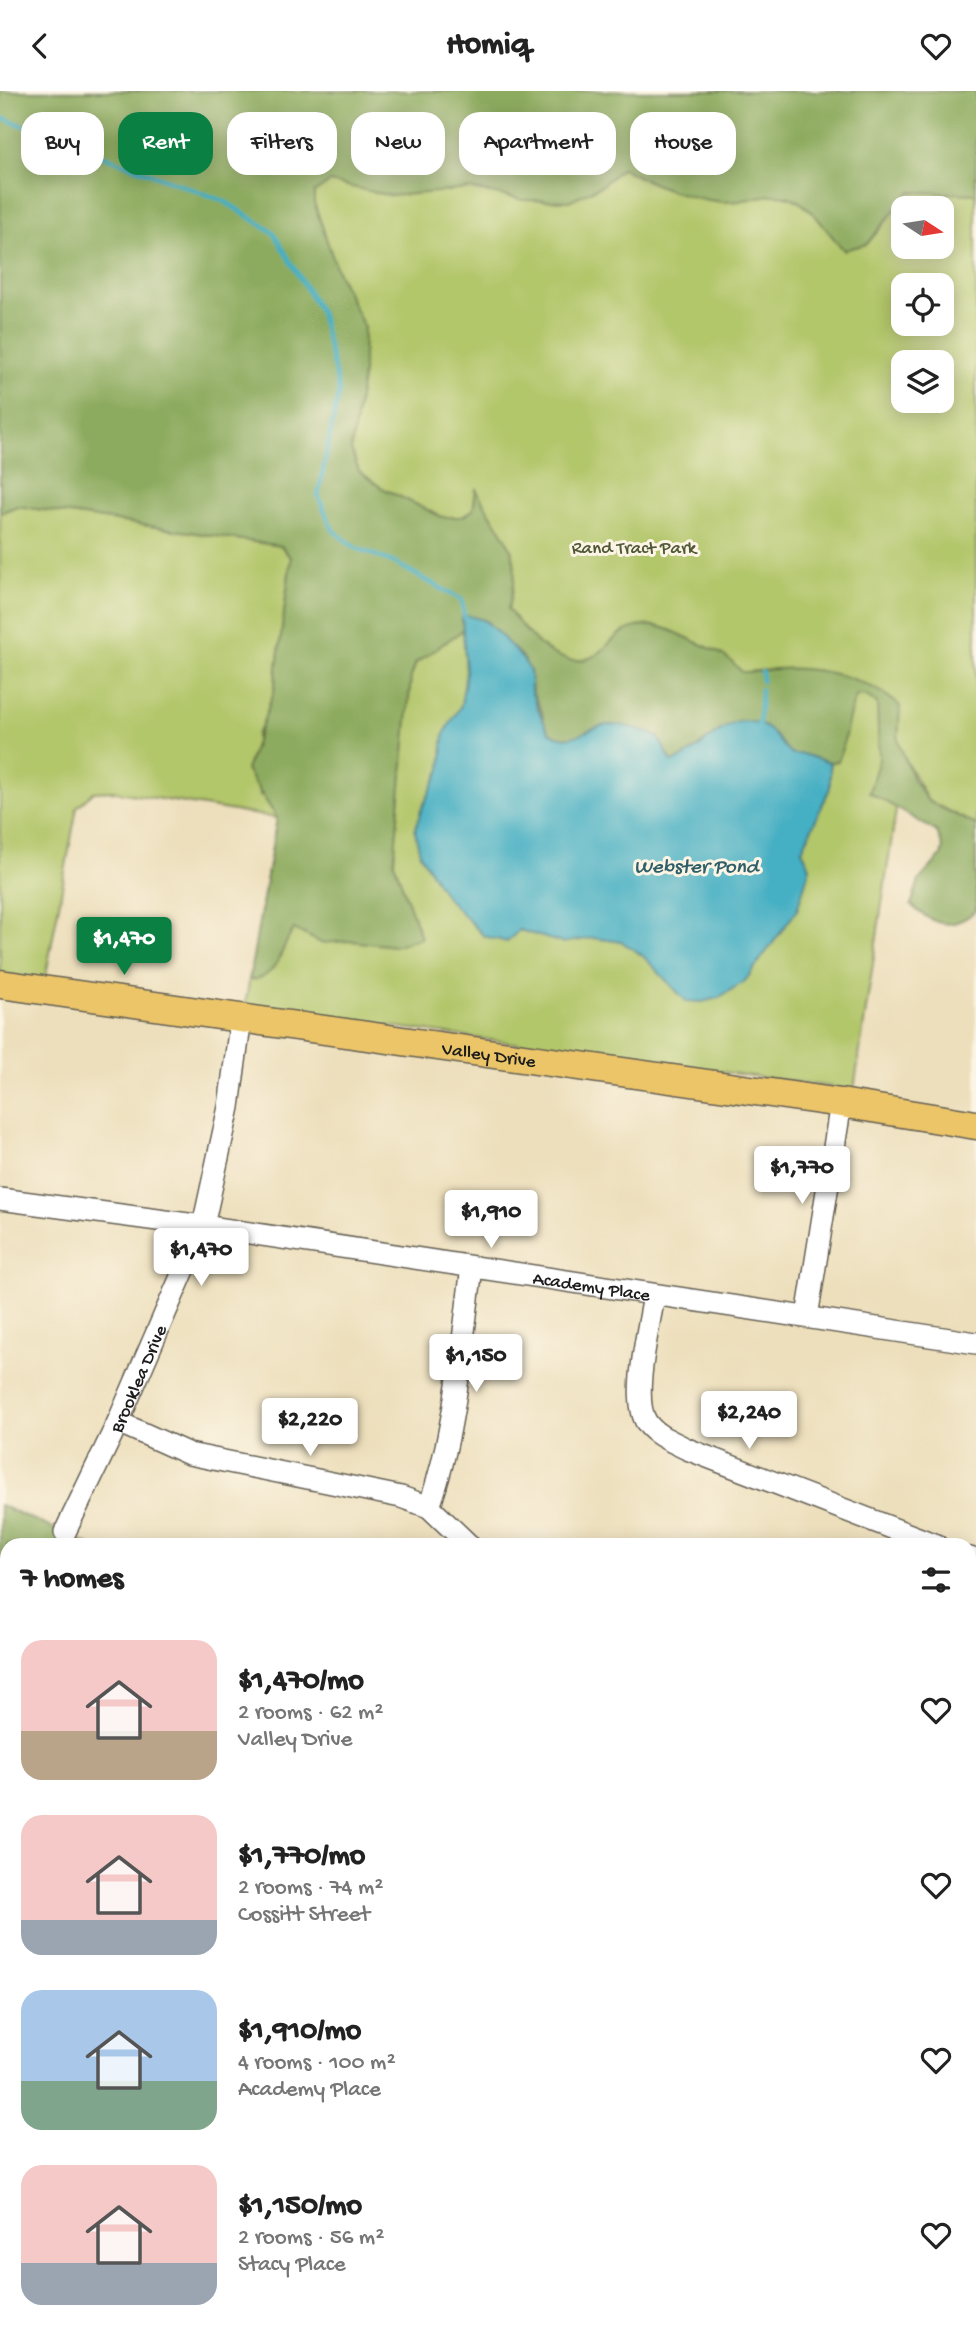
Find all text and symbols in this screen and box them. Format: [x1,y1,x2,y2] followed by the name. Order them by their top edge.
[21,27,59,65] icon: back
[446,27,530,65] text: Homiq
[917,27,955,65] icon: heart
[21,112,104,175] chip: Buy
[118,112,213,175] chip: Rent
[227,112,337,175] chip: Filters
[351,112,445,175] chip: New
[459,112,616,175] chip: Apartment
[630,112,736,175] chip: House
[891,196,954,259] north arrow
[891,196,954,413] map controls
[891,273,954,336] button: locate
[891,350,954,413] button: layers
[572,538,698,561] park label: Rand Tract Park
[634,856,761,881] water label: Webster Pond
[67,917,181,977] pin: $1,470
[93,926,155,953] text: $1,470
[439,1039,537,1075] street label: Valley Drive
[745,1147,859,1206] pin: $1,770
[770,1155,834,1182] text: $1,770
[434,1191,548,1250] pin: $1,910
[461,1199,521,1226] text: $1,910
[144,1229,258,1288] pin: $1,470
[170,1237,232,1264] text: $1,470
[531,1268,652,1309] street label: Academy Place
[106,1322,174,1438] street label: Brooklea Drive
[419,1335,533,1394] pin: $1,150
[445,1343,507,1370] text: $1,150
[692,1391,806,1451] pin: $2,240
[253,1399,367,1458] pin: $2,220
[717,1400,781,1427] text: $2,240
[278,1407,342,1434] text: $2,220
[917,1561,955,1599] icon: filters
[21,1563,123,1598] text: 7 homes
[238,1665,364,1700] text: $1,470/mo
[77,1668,161,1752] icon: home
[917,1691,955,1729] icon: heart
[238,1700,383,1727] text: 2 rooms · 62 m²
[238,1727,352,1754] text: Valley Drive
[238,1840,365,1875] text: $1,770/mo
[77,1843,161,1927] icon: home
[917,1866,955,1904] icon: heart
[238,1875,383,1902] text: 2 rooms · 74 m²
[238,1902,370,1929] text: Cossitt Street
[238,2015,361,2050] text: $1,910/mo
[77,2018,161,2102] icon: home
[917,2041,955,2079] icon: heart
[238,2050,396,2077] text: 4 rooms · 100 m²
[238,2077,381,2104] text: Academy Place
[238,2190,362,2225] text: $1,150/mo
[77,2193,161,2277] icon: home
[917,2216,955,2254] icon: heart
[238,2225,384,2252] text: 2 rooms · 56 m²
[238,2252,346,2279] text: Stacy Place

